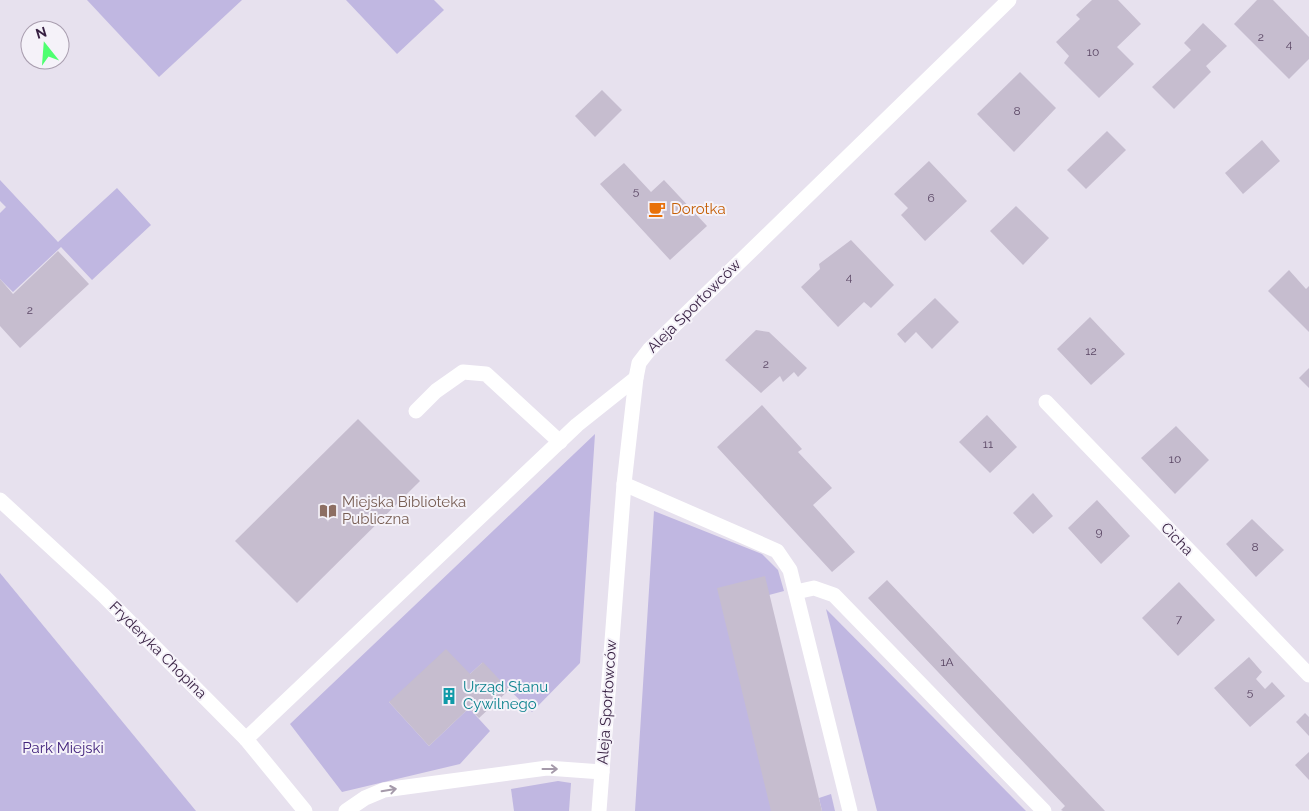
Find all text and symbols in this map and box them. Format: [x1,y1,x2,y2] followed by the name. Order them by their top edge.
[20,20,70,70] north arrow
[34,23,49,42] text: N
[1258,30,1264,44] house number: 2
[1286,37,1293,51] house number: 4
[1087,45,1099,59] house number: 10
[1013,104,1021,118] house number: 8
[633,184,640,198] house number: 5
[927,191,935,205] house number: 6
[647,199,667,219] cafe icon: Dorotka
[671,200,726,218] place label: Dorotka
[643,255,745,357] street label: Aleja Sportowców
[846,270,853,284] house number: 4
[27,303,33,317] house number: 2
[1085,344,1097,358] house number: 12
[763,357,769,371] house number: 2
[983,437,993,451] house number: 11
[1169,452,1181,466] house number: 10
[342,493,466,528] place label: Miejska Biblioteka Publiczna
[318,501,338,521] library icon: Miejska Biblioteka Publiczna
[1157,519,1197,559] street label: Cicha
[1095,525,1103,539] house number: 9
[1251,540,1259,554] house number: 8
[106,598,210,702] street label: Fryderyka Chopina
[1176,612,1183,626] house number: 7
[594,639,620,765] street label: Aleja Sportowców
[940,655,954,669] house number: 1A
[463,678,548,713] place label: Urząd Stanu Cywilnego
[1247,685,1254,699] house number: 5
[439,686,459,706] building icon: Urząd Stanu Cywilnego
[22,739,104,757] park label: Park Miejski
[542,764,558,774] one-way arrow
[381,784,397,794] one-way arrow

